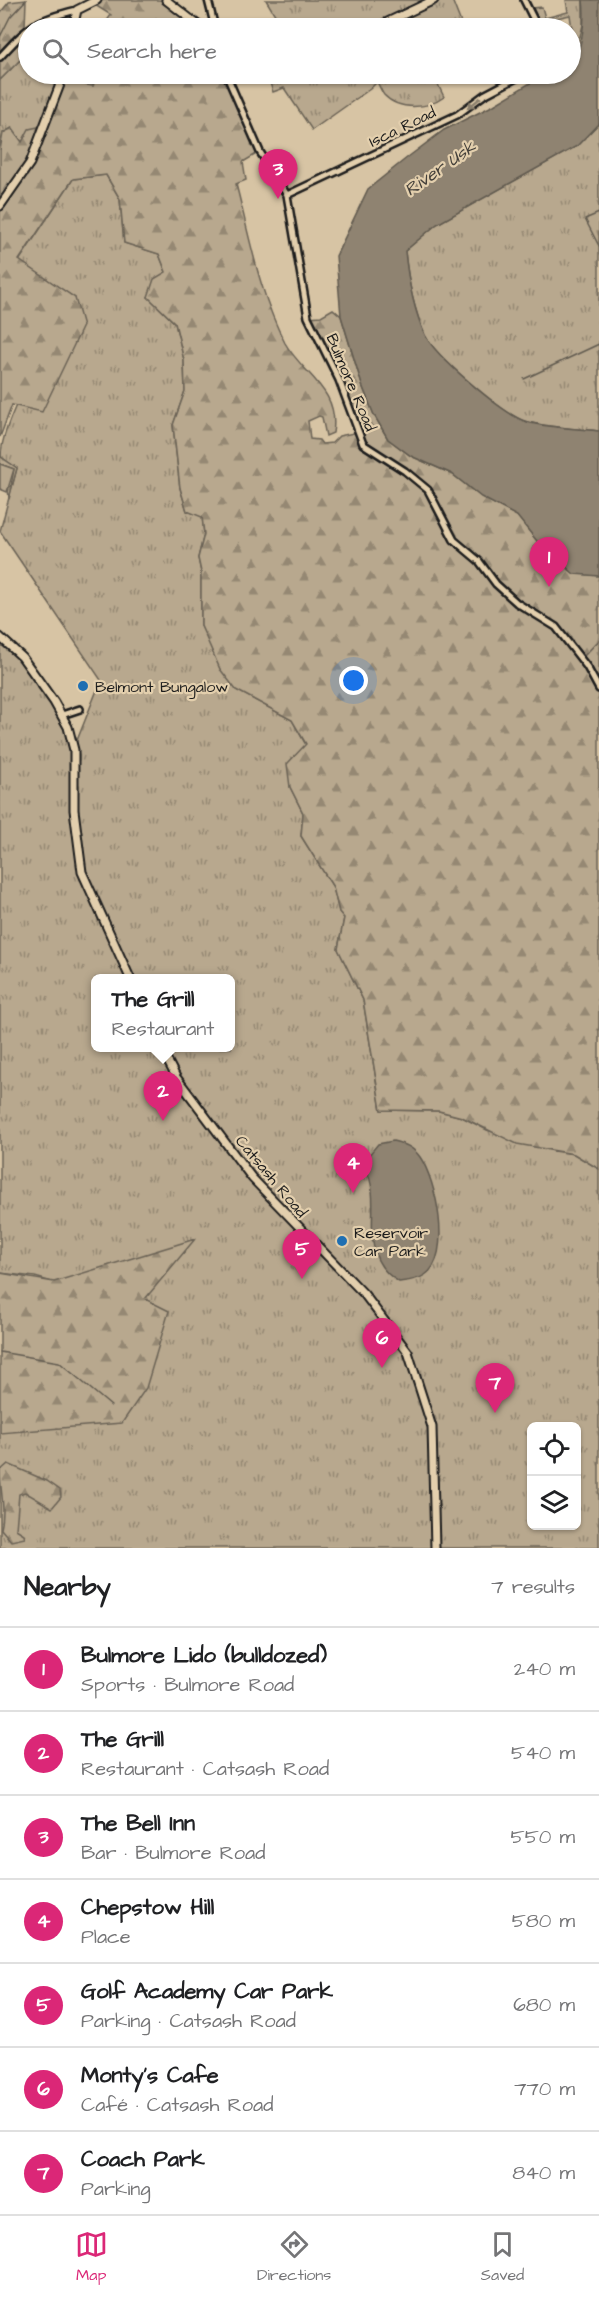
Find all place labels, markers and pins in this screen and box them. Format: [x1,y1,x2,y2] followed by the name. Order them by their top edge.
[258,150,298,199] pin: 3
[530,538,568,587] pin: 1
[95,676,228,699] place label: Belmont Bungalow
[76,679,90,693] marker: Belmont Bungalow
[144,1072,182,1121] pin: 2
[334,1144,372,1193] pin: 4
[354,1222,428,1262] place label: Reservoir Car Park
[282,1230,322,1279] pin: 5
[335,1234,349,1248] marker: Reservoir Car Park
[362,1318,401,1368] pin: 6
[476,1364,514,1413] pin: 7

